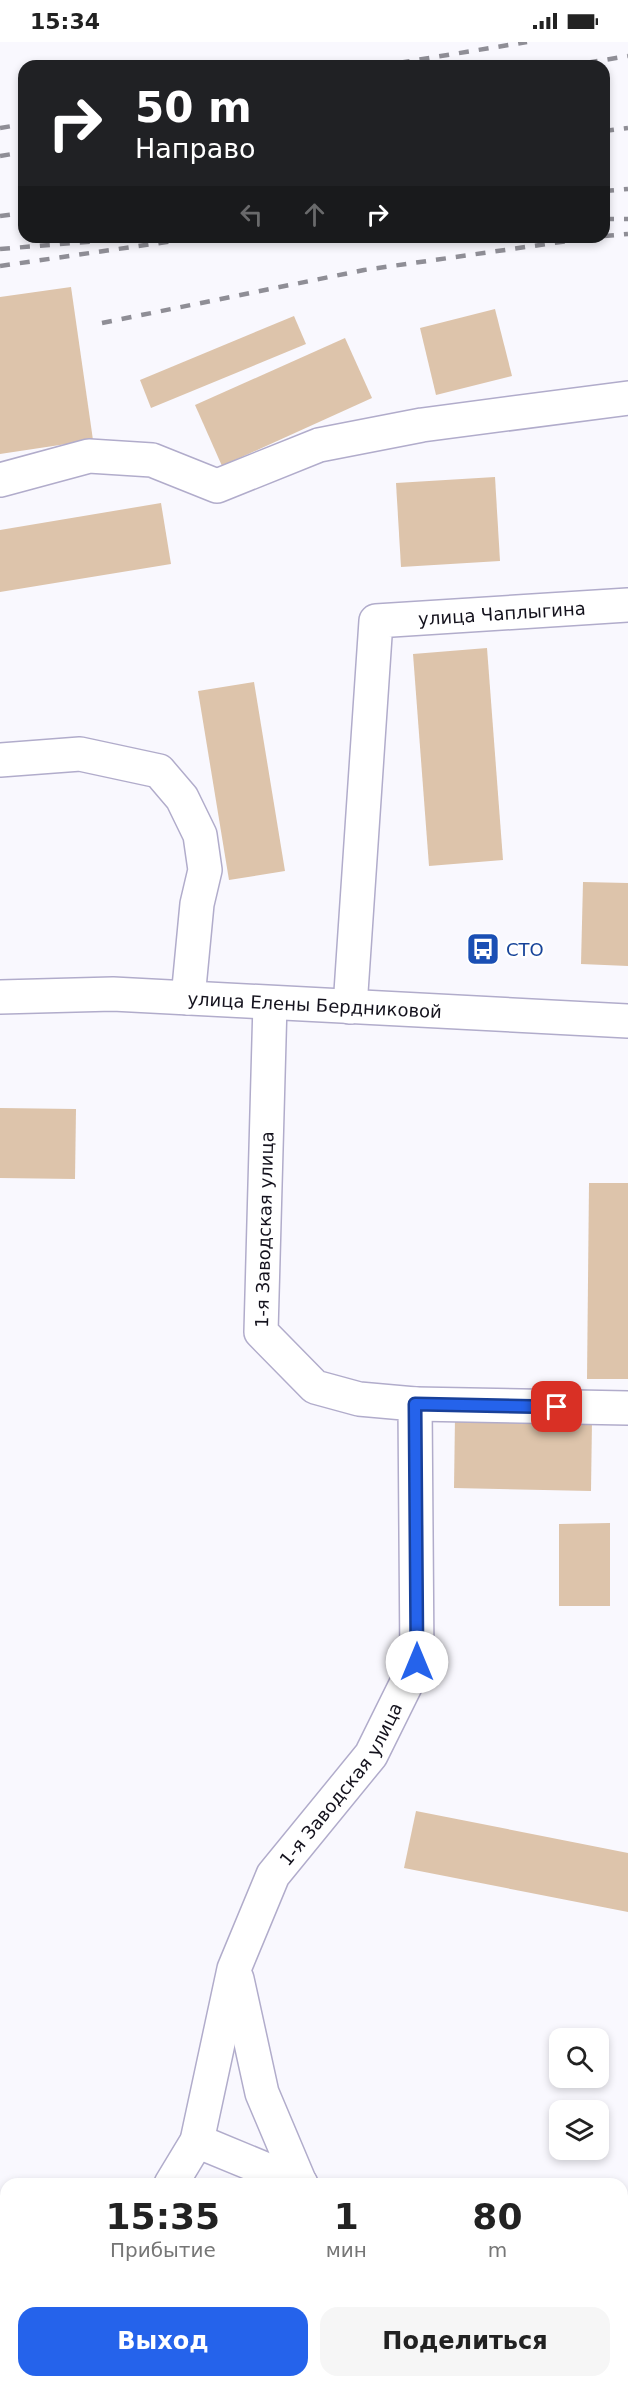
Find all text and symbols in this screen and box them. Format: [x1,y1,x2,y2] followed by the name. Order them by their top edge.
[30,9,100,34] text: 15:34
[135,83,252,132] text: 50 m
[36,84,114,162] icon: right
[135,133,256,164] text: Направо
[235,198,268,231] icon: left
[298,198,331,231] icon: ahead
[361,198,394,231] icon: right
[417,597,586,629] street label: улица Чаплыгина
[465,931,501,967] bus stop icon: СТО
[506,939,544,960] place label: СТО
[187,987,442,1022] street label: улица Елены Бердниковой
[251,1131,277,1328] street label: 1-я Заводская улица
[531,1381,582,1432] pin
[540,1390,573,1423] icon: arrive
[385,1630,449,1694] position arrow
[275,1699,406,1869] street label: 1-я Заводская улица
[549,2028,609,2160] map controls
[549,2028,609,2088] button: search
[549,2100,609,2160] button: layers
[106,2196,220,2237] text: 15:35
[334,2196,359,2237] text: 1
[472,2196,522,2237] text: 80
[110,2238,216,2262] text: Прибытие
[326,2238,367,2262] text: мин
[488,2238,507,2262] text: m
[18,2307,308,2376] button: Выход
[320,2307,610,2376] button: Поделиться

